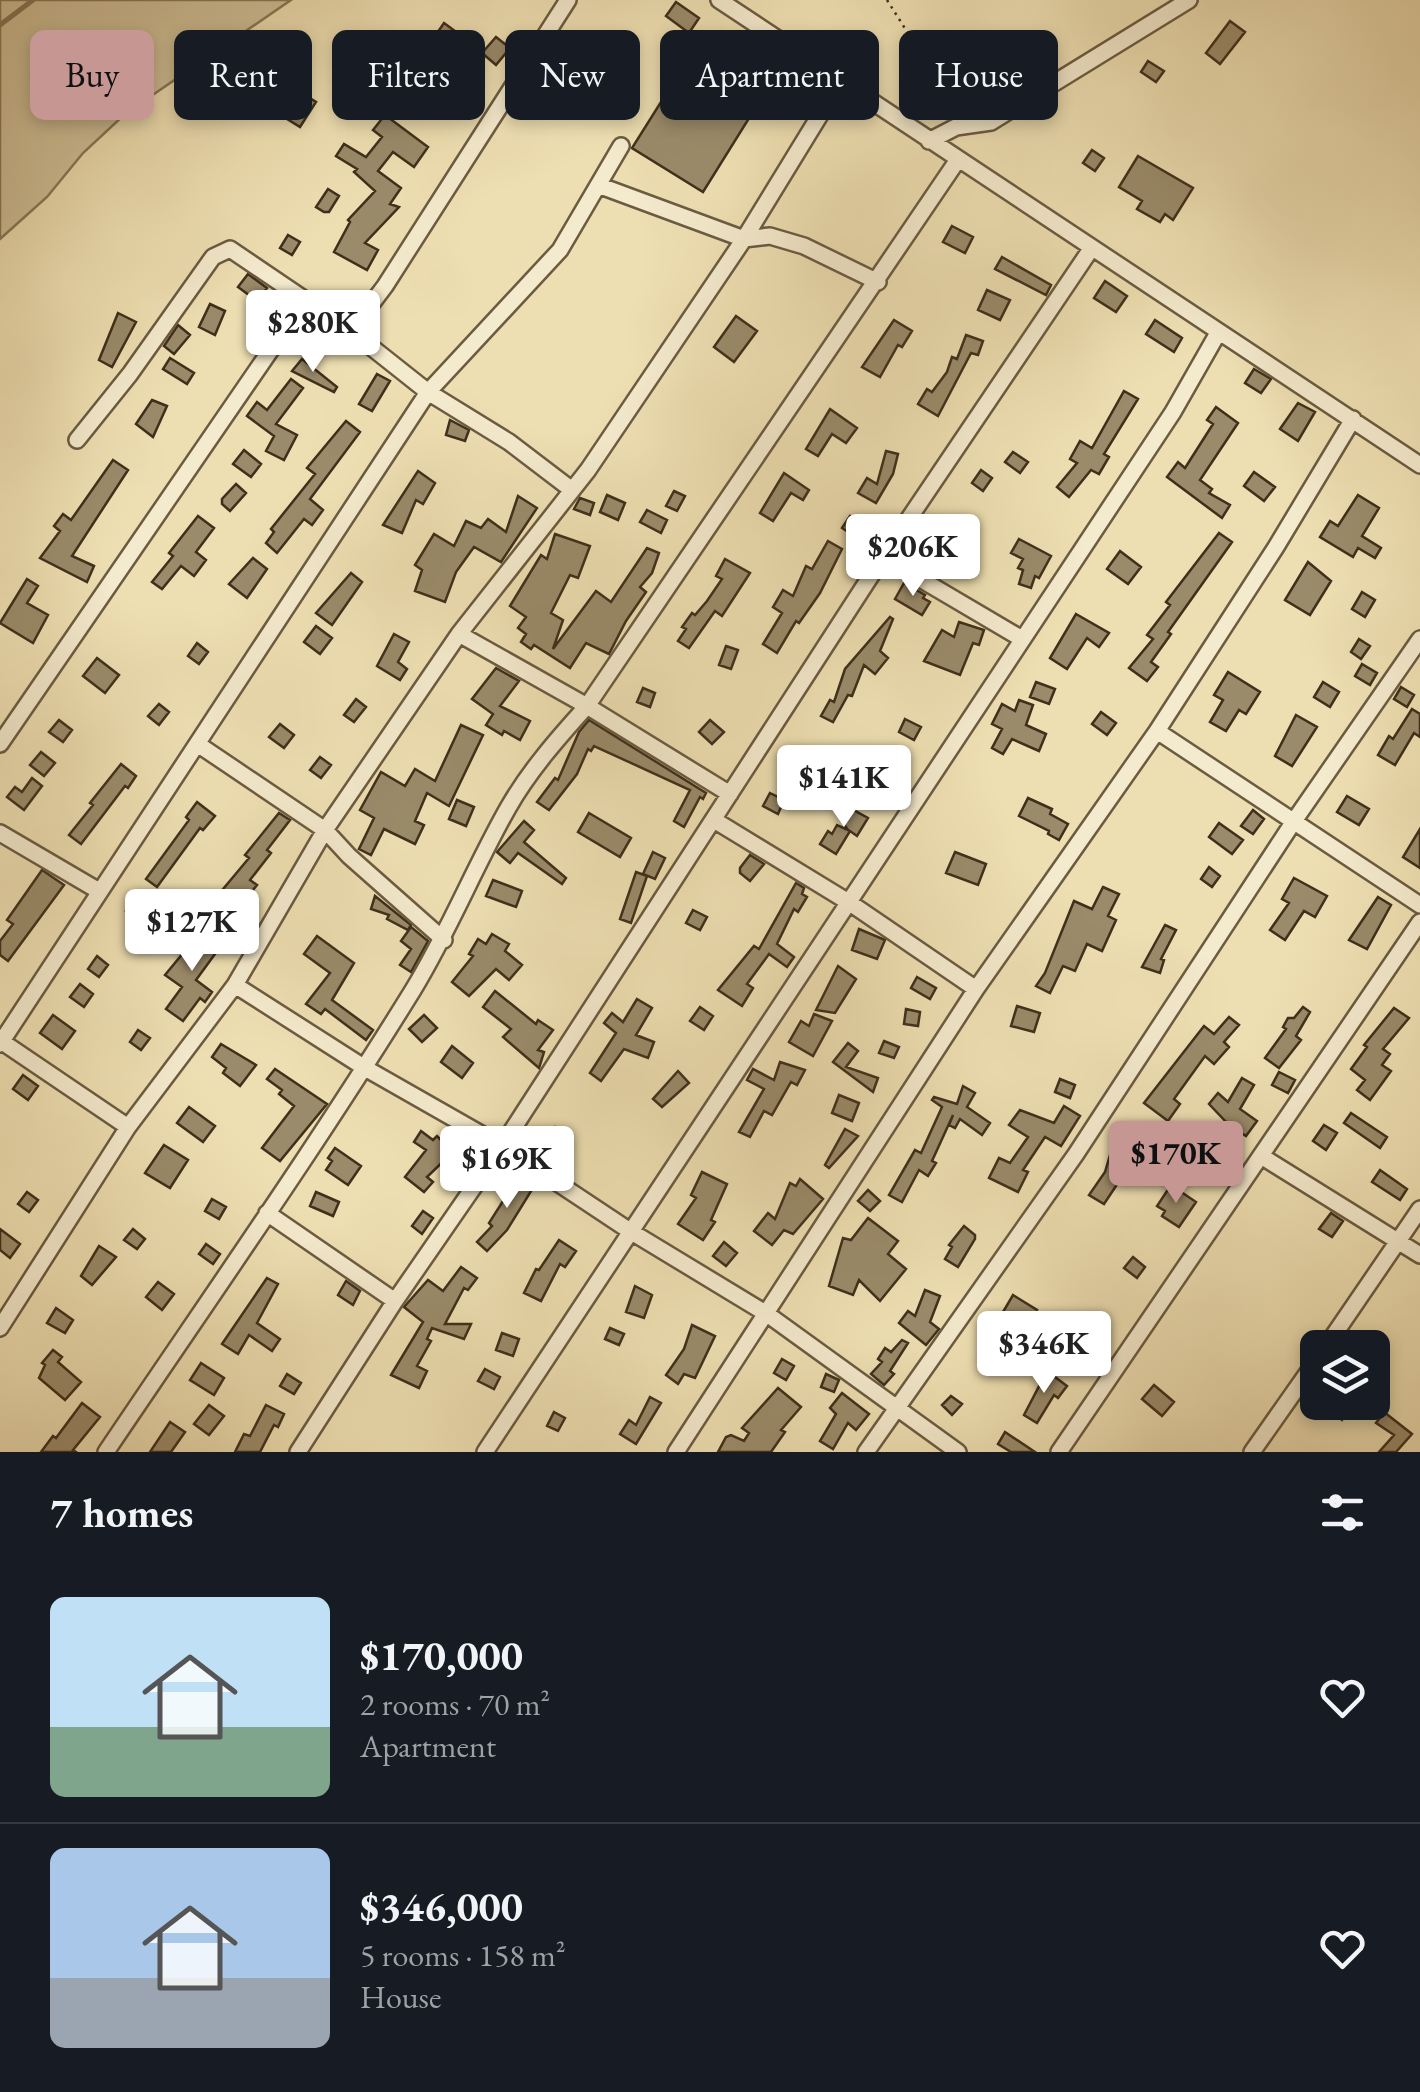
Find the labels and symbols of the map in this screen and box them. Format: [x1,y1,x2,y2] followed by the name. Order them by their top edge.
[243,290,383,375] pin: $280K
[843,514,983,599] pin: $206K
[774,745,914,830] pin: $141K
[122,889,262,974] pin: $127K
[1106,1121,1246,1206] pin: $170K
[437,1126,577,1211] pin: $169K
[974,1311,1114,1396] pin: $346K

